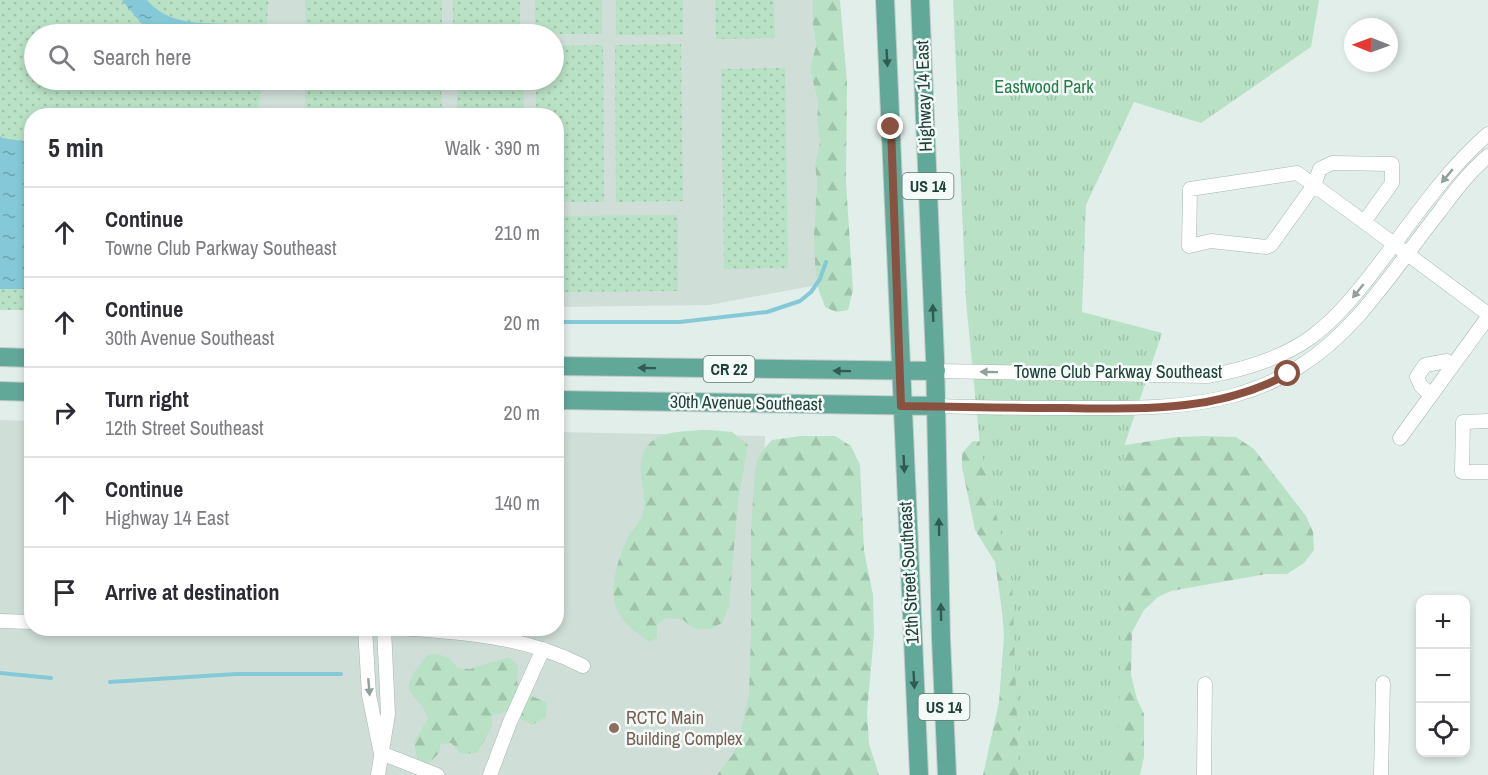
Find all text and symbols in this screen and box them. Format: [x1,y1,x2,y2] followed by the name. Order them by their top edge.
[1344,18,1398,72] north arrow
[24,24,564,90] search box
[909,40,938,152] street label: Highway 14 East
[45,41,78,74] icon: search
[93,42,191,72] text: Search here
[883,49,892,68] one-way arrow
[994,74,1094,99] park label: Eastwood Park
[877,113,903,139] route end
[48,130,104,165] text: 5 min
[445,134,540,161] text: Walk · 390 m
[1441,168,1454,184] one-way arrow
[902,173,954,199] road number: US 14
[105,204,183,234] text: Continue
[48,216,81,249] icon: ahead
[494,219,540,246] text: 210 m
[105,234,337,261] text: Towne Club Parkway Southeast
[1353,283,1365,298] one-way arrow
[105,294,183,324] text: Continue
[929,303,938,322] one-way arrow
[48,306,81,339] icon: ahead
[504,309,540,336] text: 20 m
[105,324,274,351] text: 30th Avenue Southeast
[704,356,754,382] road number: CR 22
[1014,359,1222,384] street label: Towne Club Parkway Southeast
[1274,360,1300,386] route start
[637,363,656,372] one-way arrow
[832,366,851,376] one-way arrow
[980,368,999,377] one-way arrow
[105,384,189,414] text: Turn right
[670,389,822,416] street label: 30th Avenue Southeast
[48,396,81,429] icon: right
[504,399,540,426] text: 20 m
[105,414,264,441] text: 12th Street Southeast
[899,455,908,474] one-way arrow
[105,474,183,504] text: Continue
[48,486,81,519] icon: ahead
[494,489,540,516] text: 140 m
[892,501,925,645] street label: 12th Street Southeast
[105,504,229,531] text: Highway 14 East
[934,517,944,536] one-way arrow
[48,576,81,609] icon: arrive
[105,577,279,607] text: Arrive at destination
[1416,595,1470,757] map controls
[1416,595,1470,649] button: +
[936,602,945,621] one-way arrow
[1416,649,1470,703] button: −
[910,670,919,689] one-way arrow
[364,677,374,696] one-way arrow
[918,694,970,720] road number: US 14
[1416,703,1470,757] button: locate
[626,705,743,751] place label: RCTC Main Building Complex
[607,721,621,735] marker: RCTC Main Building Complex

